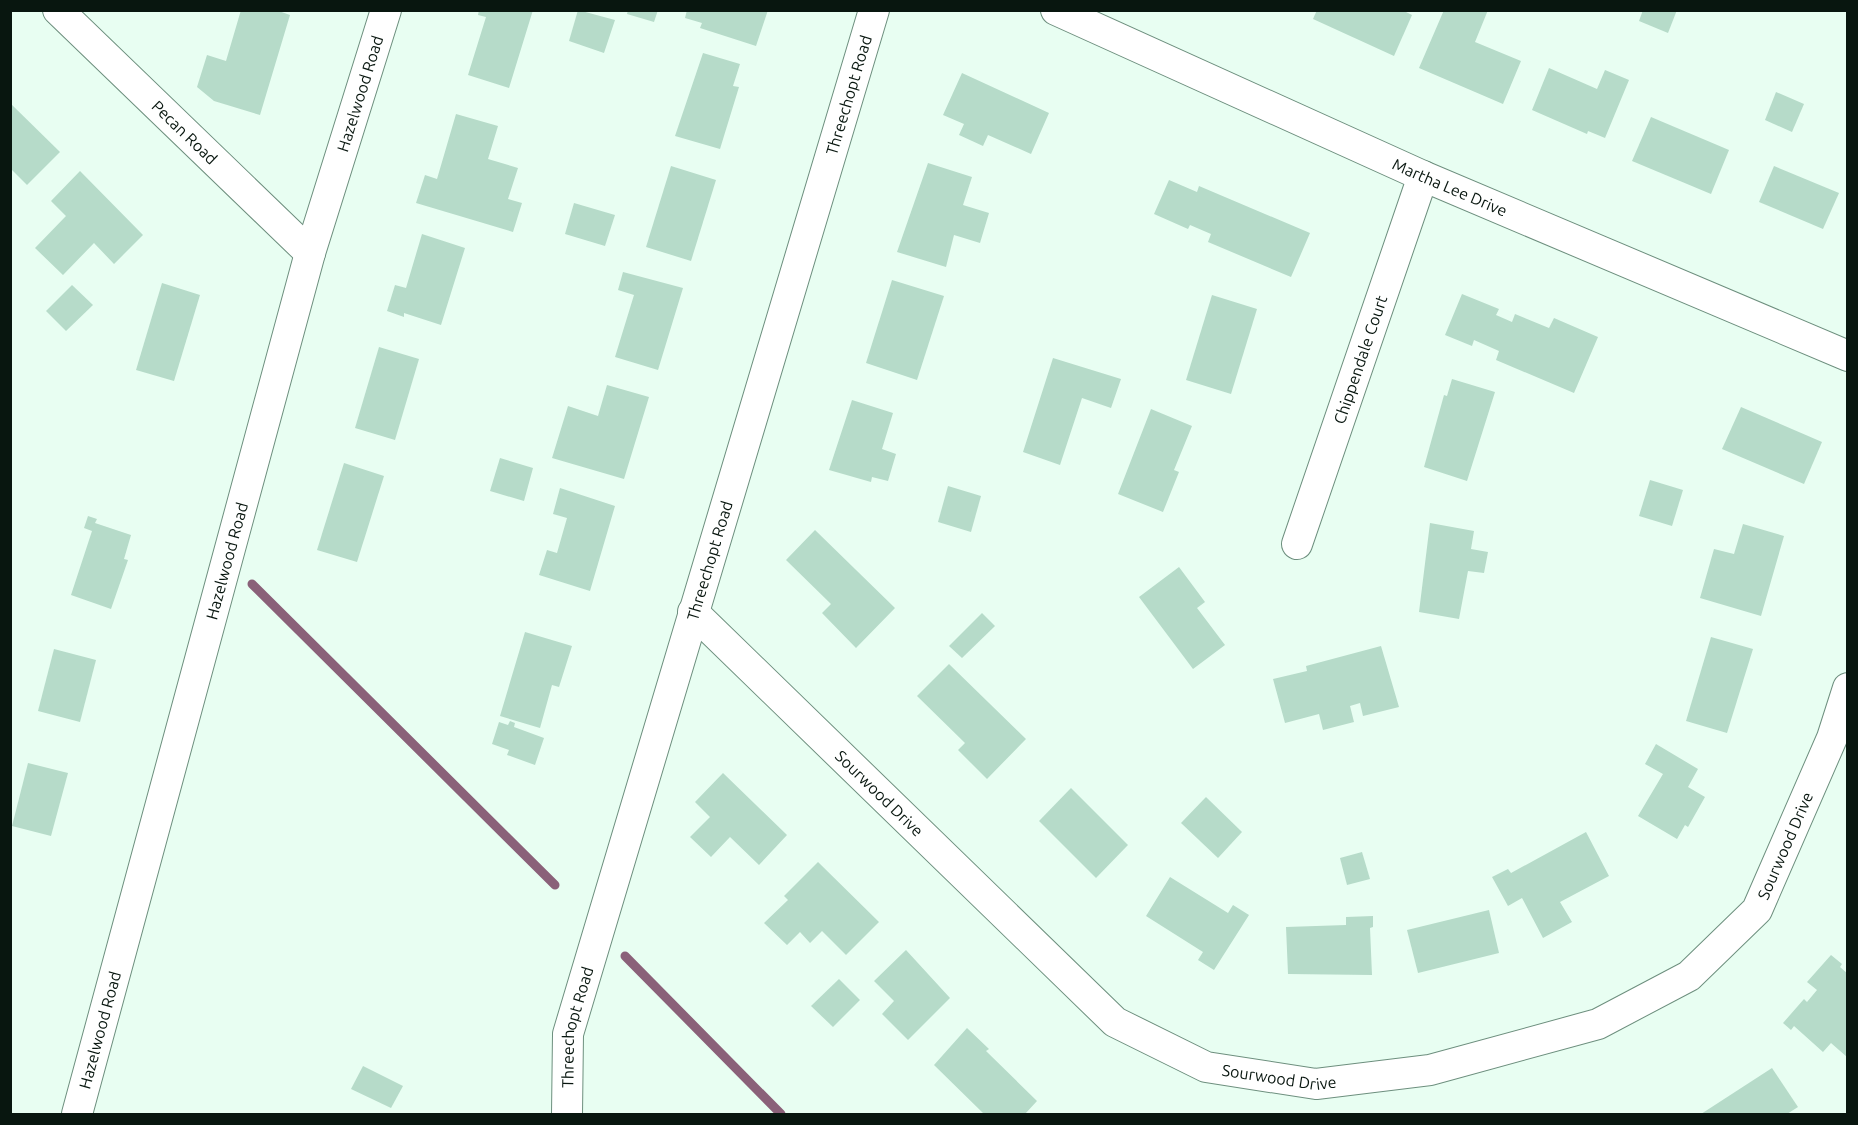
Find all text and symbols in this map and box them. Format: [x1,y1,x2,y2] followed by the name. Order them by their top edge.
[333,33,386,154] street label: Hazelwood Road
[822,33,875,157] street label: Threechopt Road
[148,97,221,168] street label: Pecan Road
[1390,155,1510,220] street label: Martha Lee Drive
[1330,292,1391,426] street label: Chippendale Court
[683,499,736,623] street label: Threechopt Road
[202,500,251,622] street label: Hazelwood Road
[832,747,927,840] street label: Sourwood Drive
[1754,789,1816,902] street label: Sourwood Drive
[558,964,597,1088] street label: Threechopt Road
[75,969,124,1091] street label: Hazelwood Road
[1221,1061,1337,1093] street label: Sourwood Drive

